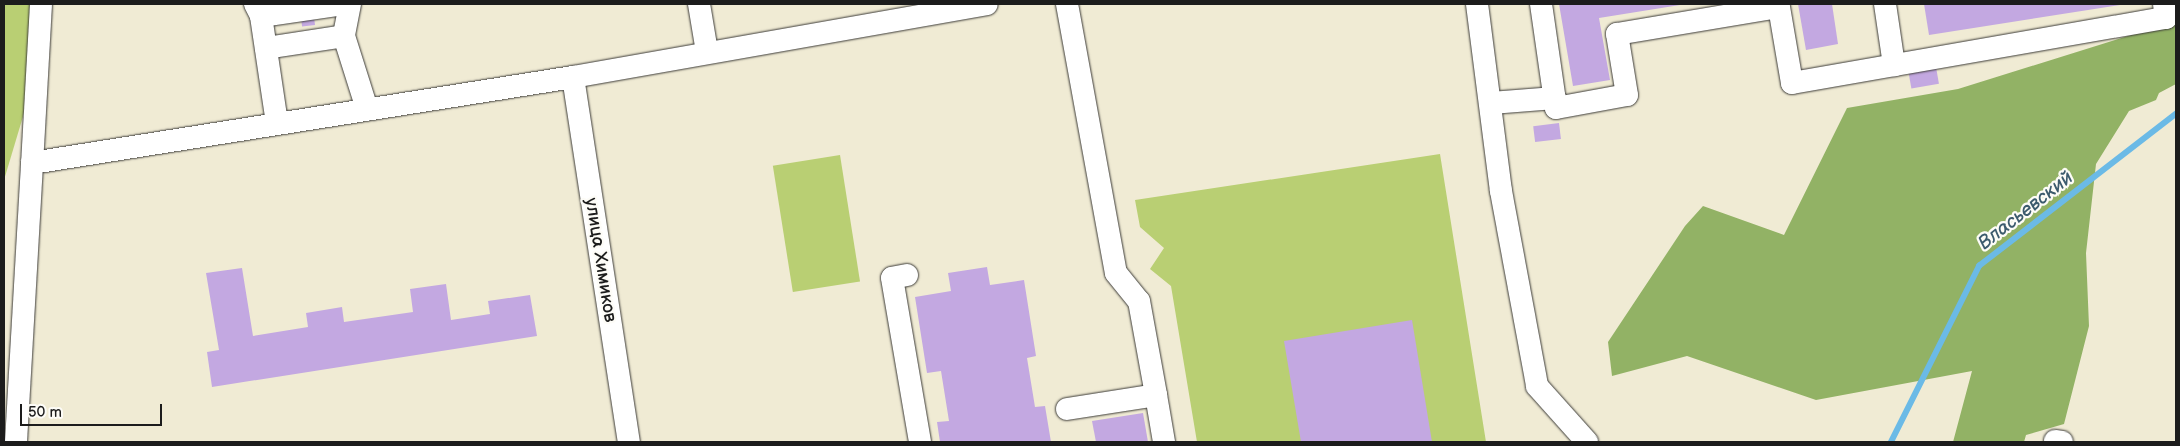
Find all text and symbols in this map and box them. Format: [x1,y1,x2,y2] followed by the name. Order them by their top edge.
[1974,167,2078,255] water label: Власьевский
[580,196,620,324] street label: улица Химиков
[22,394,165,426] scale bar
[28,403,62,422] text: 50 m

